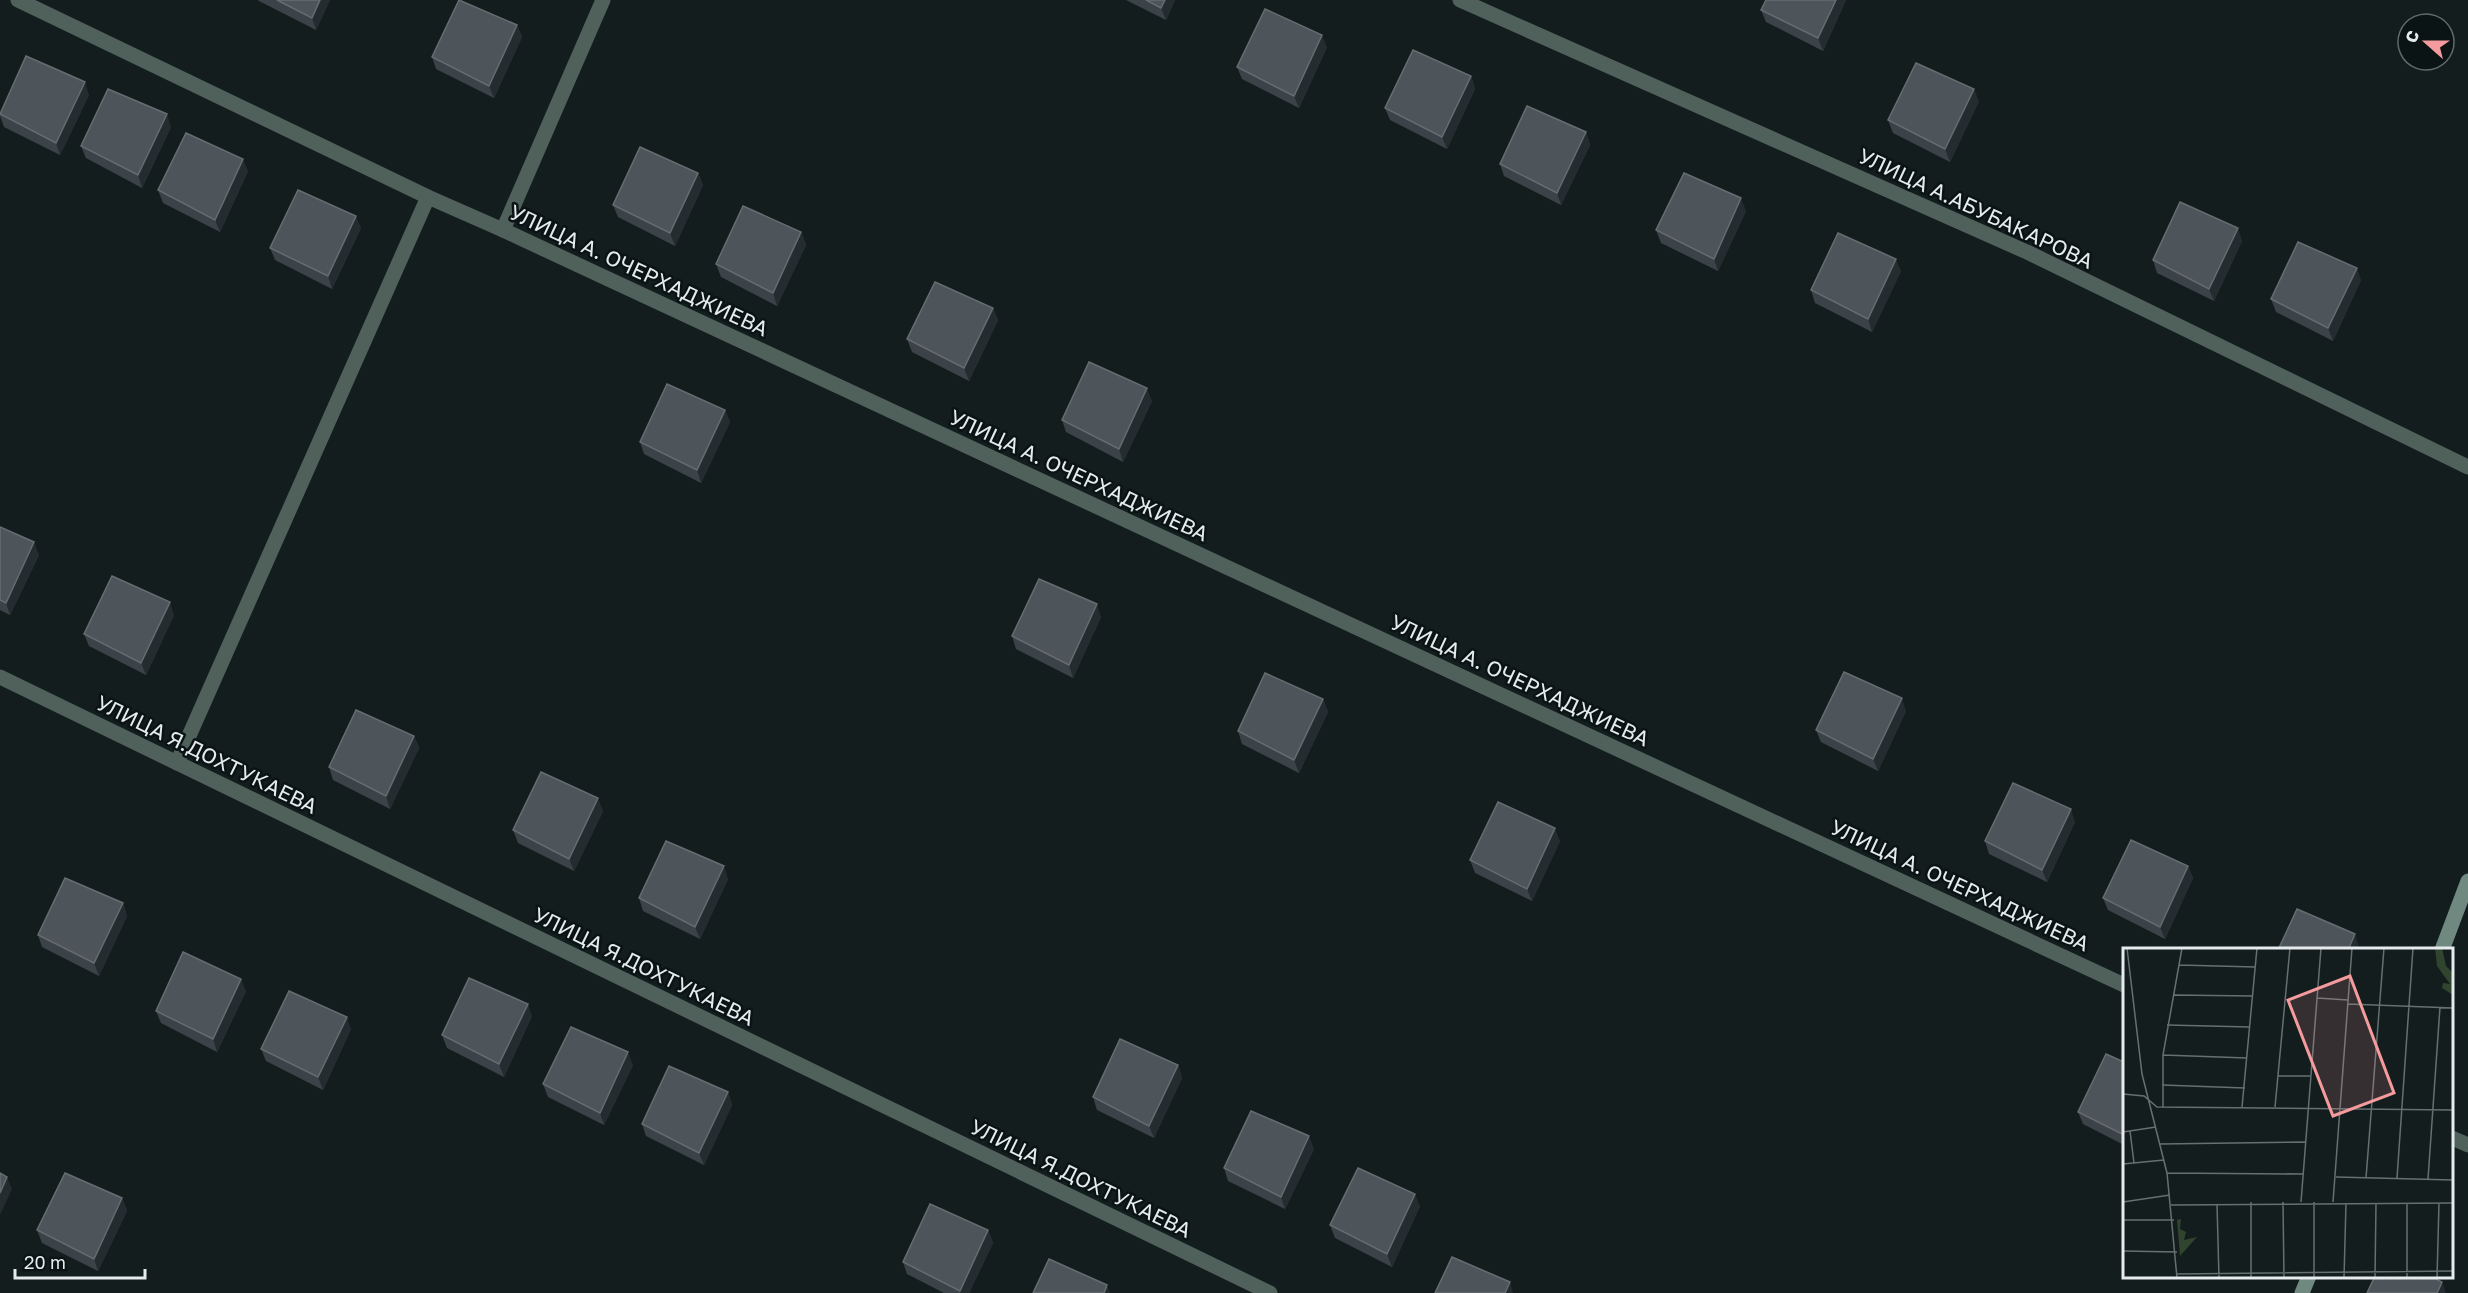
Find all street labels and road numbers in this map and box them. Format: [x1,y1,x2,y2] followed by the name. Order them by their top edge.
[1854,142,2098,274] street label: УЛИЦА А.АБУБАКАРОВА
[505,198,773,342] street label: УЛИЦА А. ОЧЕРХАДЖИЕВА
[945,403,1213,547] street label: УЛИЦА А. ОЧЕРХАДЖИЕВА
[1386,608,1654,752] street label: УЛИЦА А. ОЧЕРХАДЖИЕВА
[92,689,322,819] street label: УЛИЦА Я.ДОХТУКАЕВА
[1826,813,2094,957] street label: УЛИЦА А. ОЧЕРХАДЖИЕВА
[529,901,759,1031] street label: УЛИЦА Я.ДОХТУКАЕВА
[966,1113,1196,1243] street label: УЛИЦА Я.ДОХТУКАЕВА

